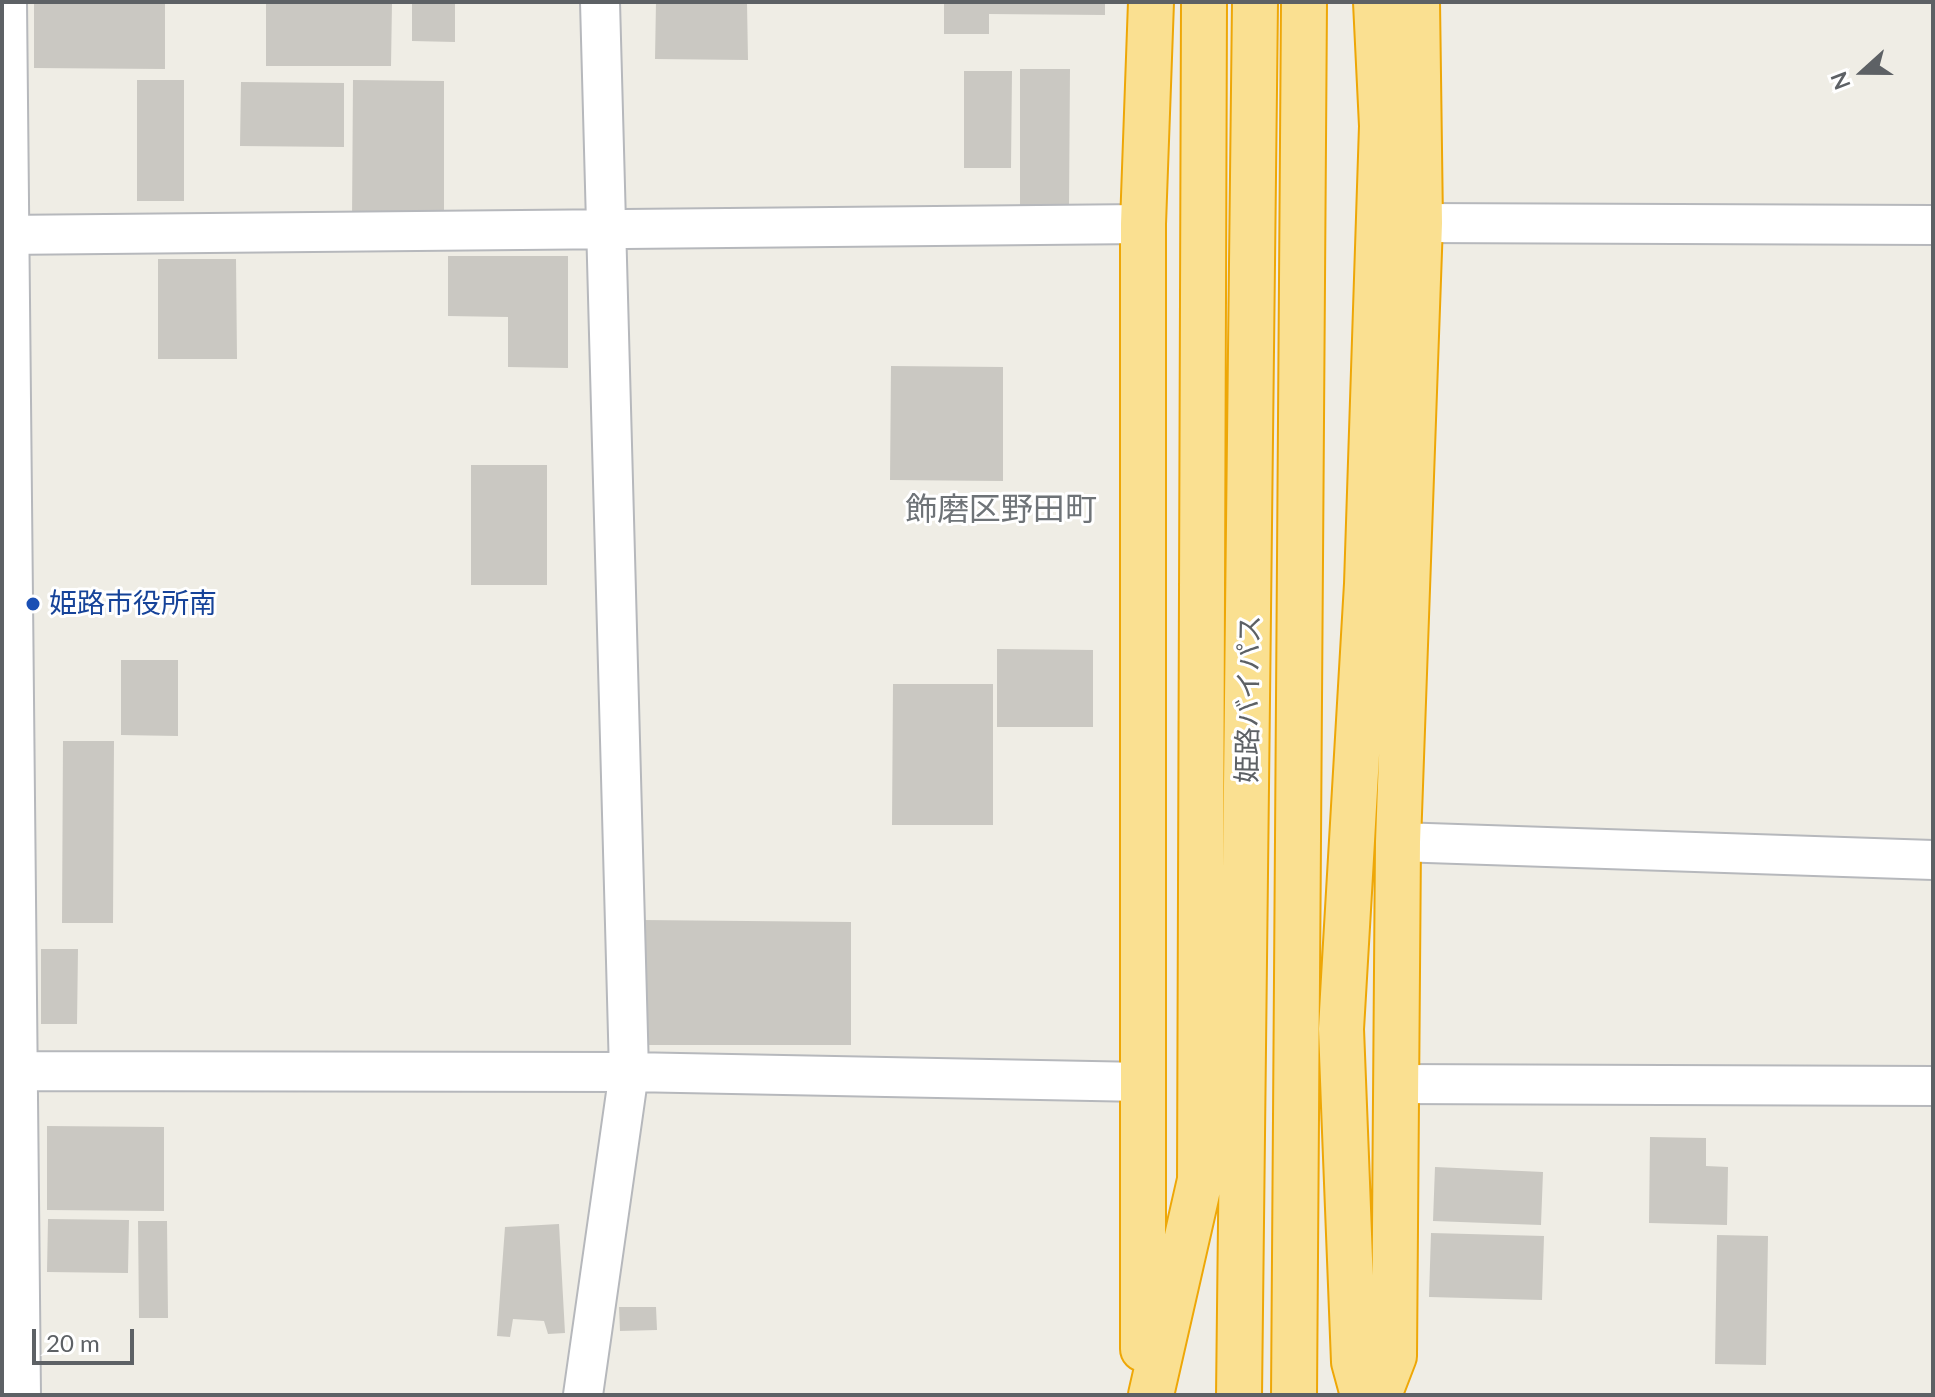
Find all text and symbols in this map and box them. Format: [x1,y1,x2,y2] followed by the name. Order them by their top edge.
[1823,32,1903,112] north arrow
[1824,68,1856,94] text: N
[905,491,1097,529] district label: 飾磨区野田町
[49,587,217,621] place label: 姫路市役所南
[24,595,42,613] marker: 姫路市役所南
[1231,615,1267,783] street label: 姫路バイパス
[36,1313,138,1363] scale bar
[46,1328,100,1357] text: 20 m

